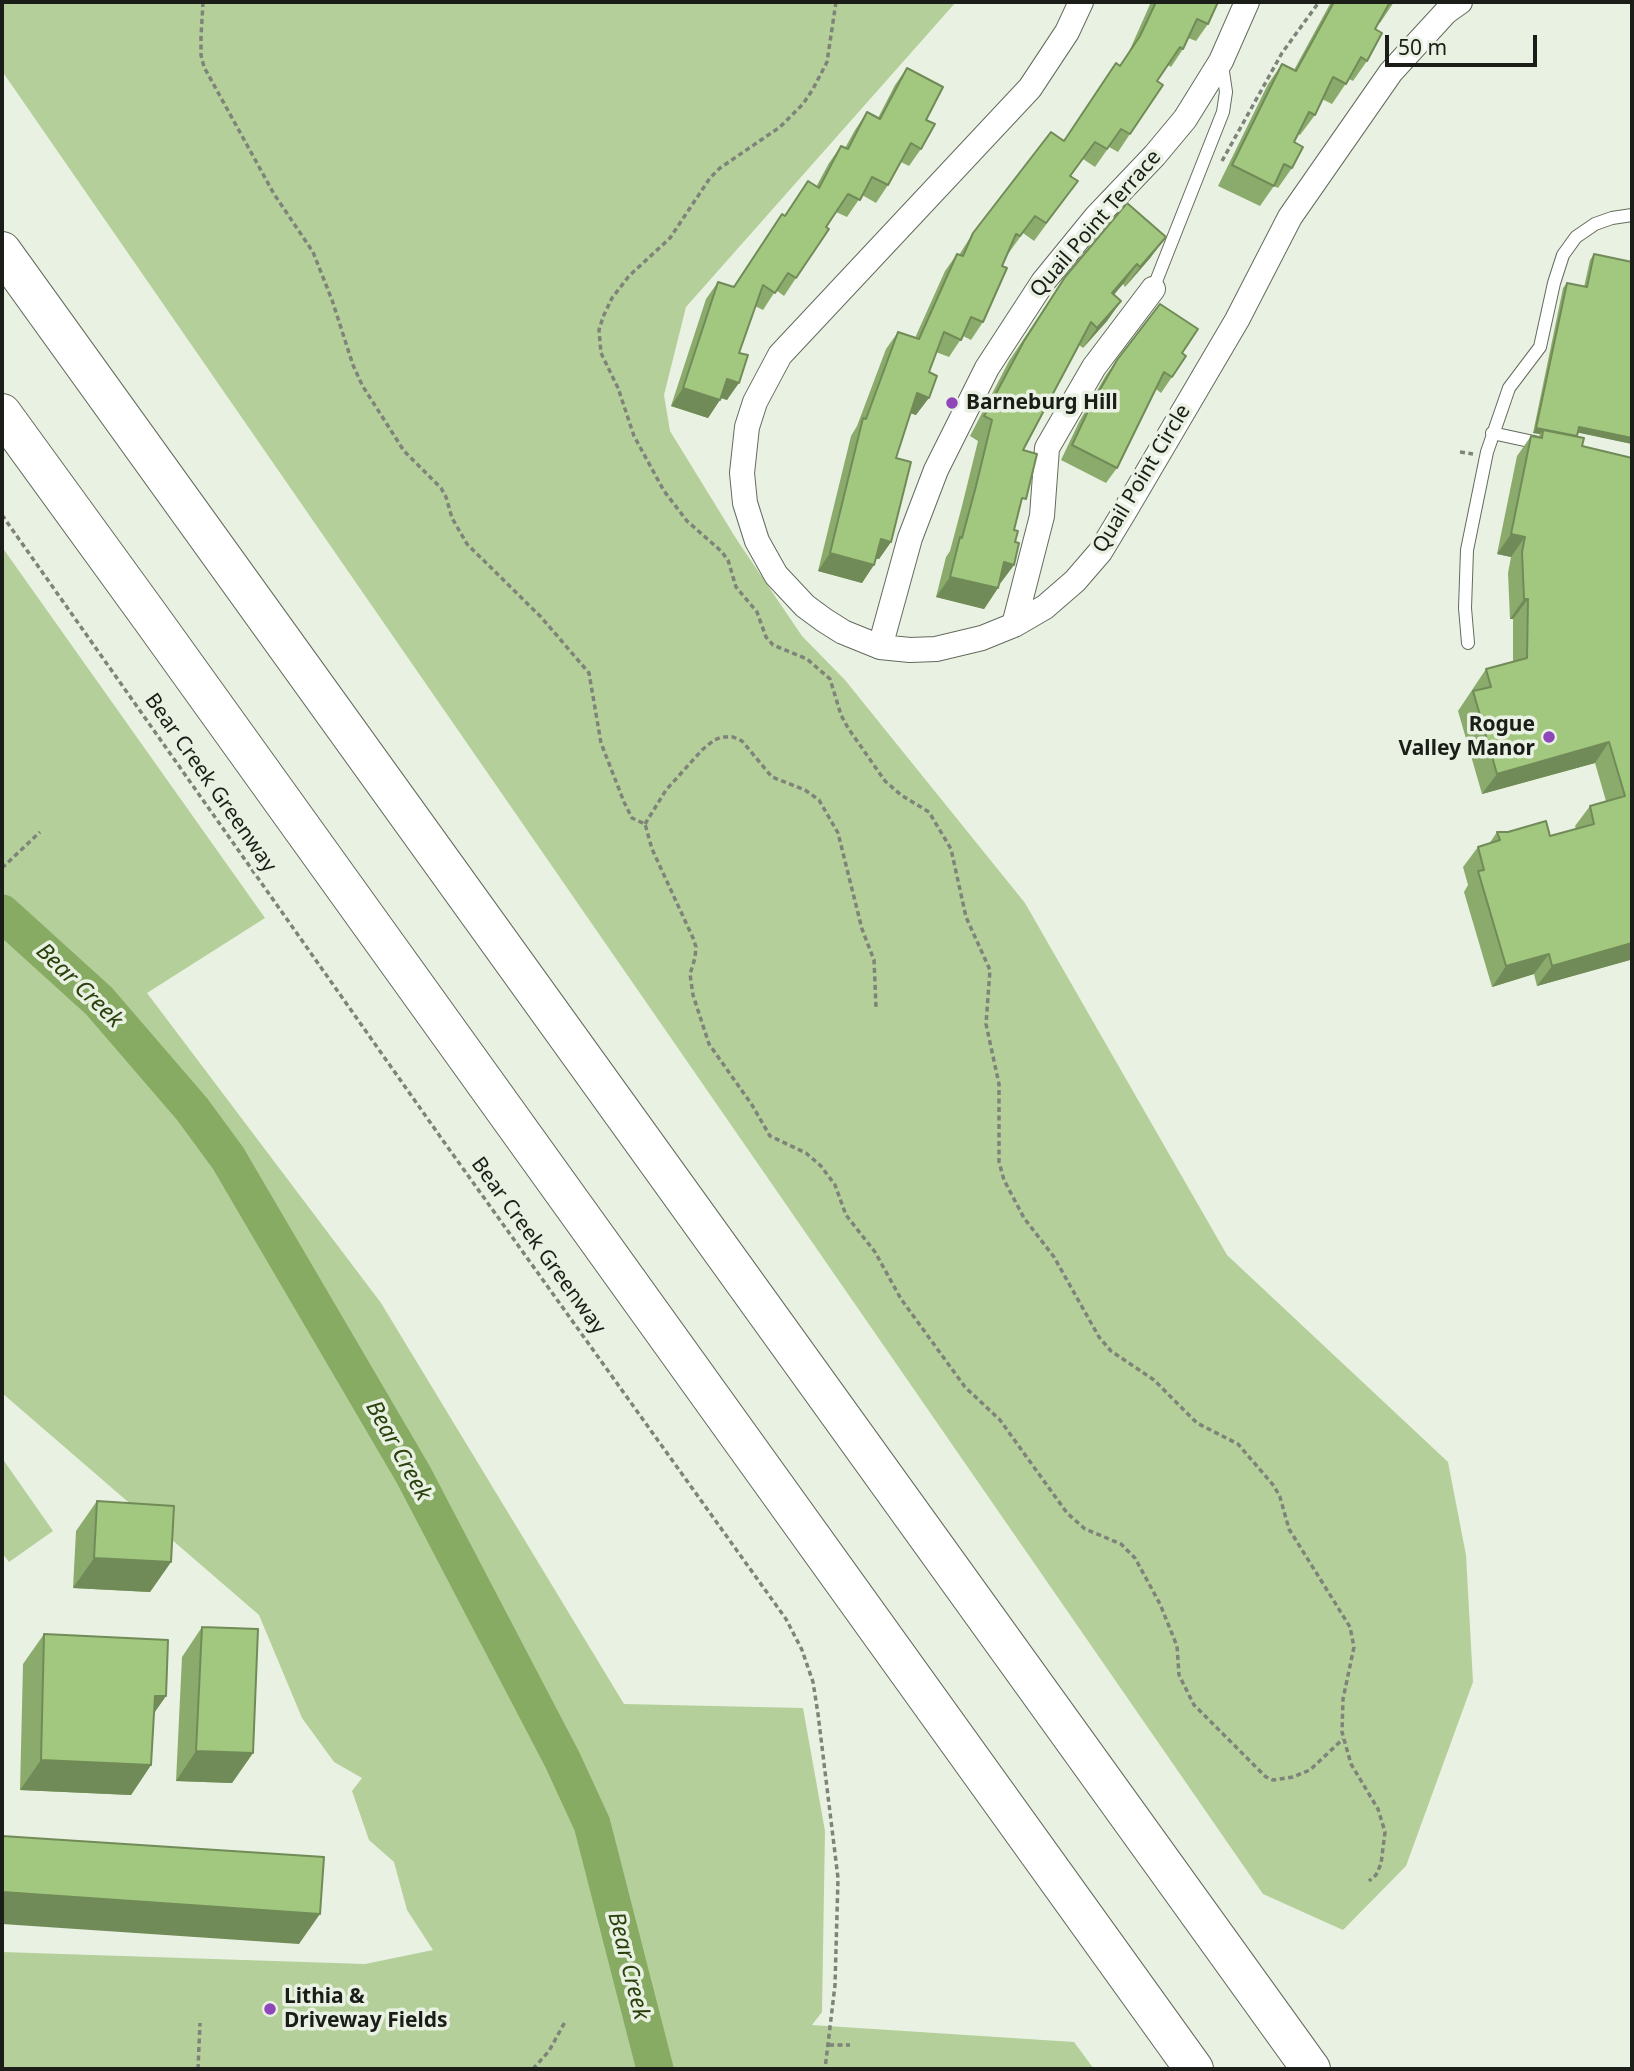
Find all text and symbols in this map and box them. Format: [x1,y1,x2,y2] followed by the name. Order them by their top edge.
[1389,21,1541,65] scale bar
[1398,33,1447,61] text: 50 m
[1025,145,1167,303] street label: Quail Point Terrace
[966,390,1118,416] place label: Barneburg Hill
[944,395,960,411] marker: Barneburg Hill
[1088,400,1196,558] street label: Quail Point Circle
[139,689,281,877] street label: Bear Creek Greenway
[1399,712,1535,762] place label: Rogue Valley Manor
[1541,729,1557,745] marker: Rogue Valley Manor
[30,938,128,1034] water label: Bear Creek
[465,1153,611,1339] street label: Bear Creek Greenway
[359,1396,437,1506] water label: Bear Creek
[601,1909,655,2023] water label: Bear Creek
[284,1984,448,2034] place label: Lithia & Driveway Fields
[262,2001,278,2017] marker: Lithia & Driveway Fields

